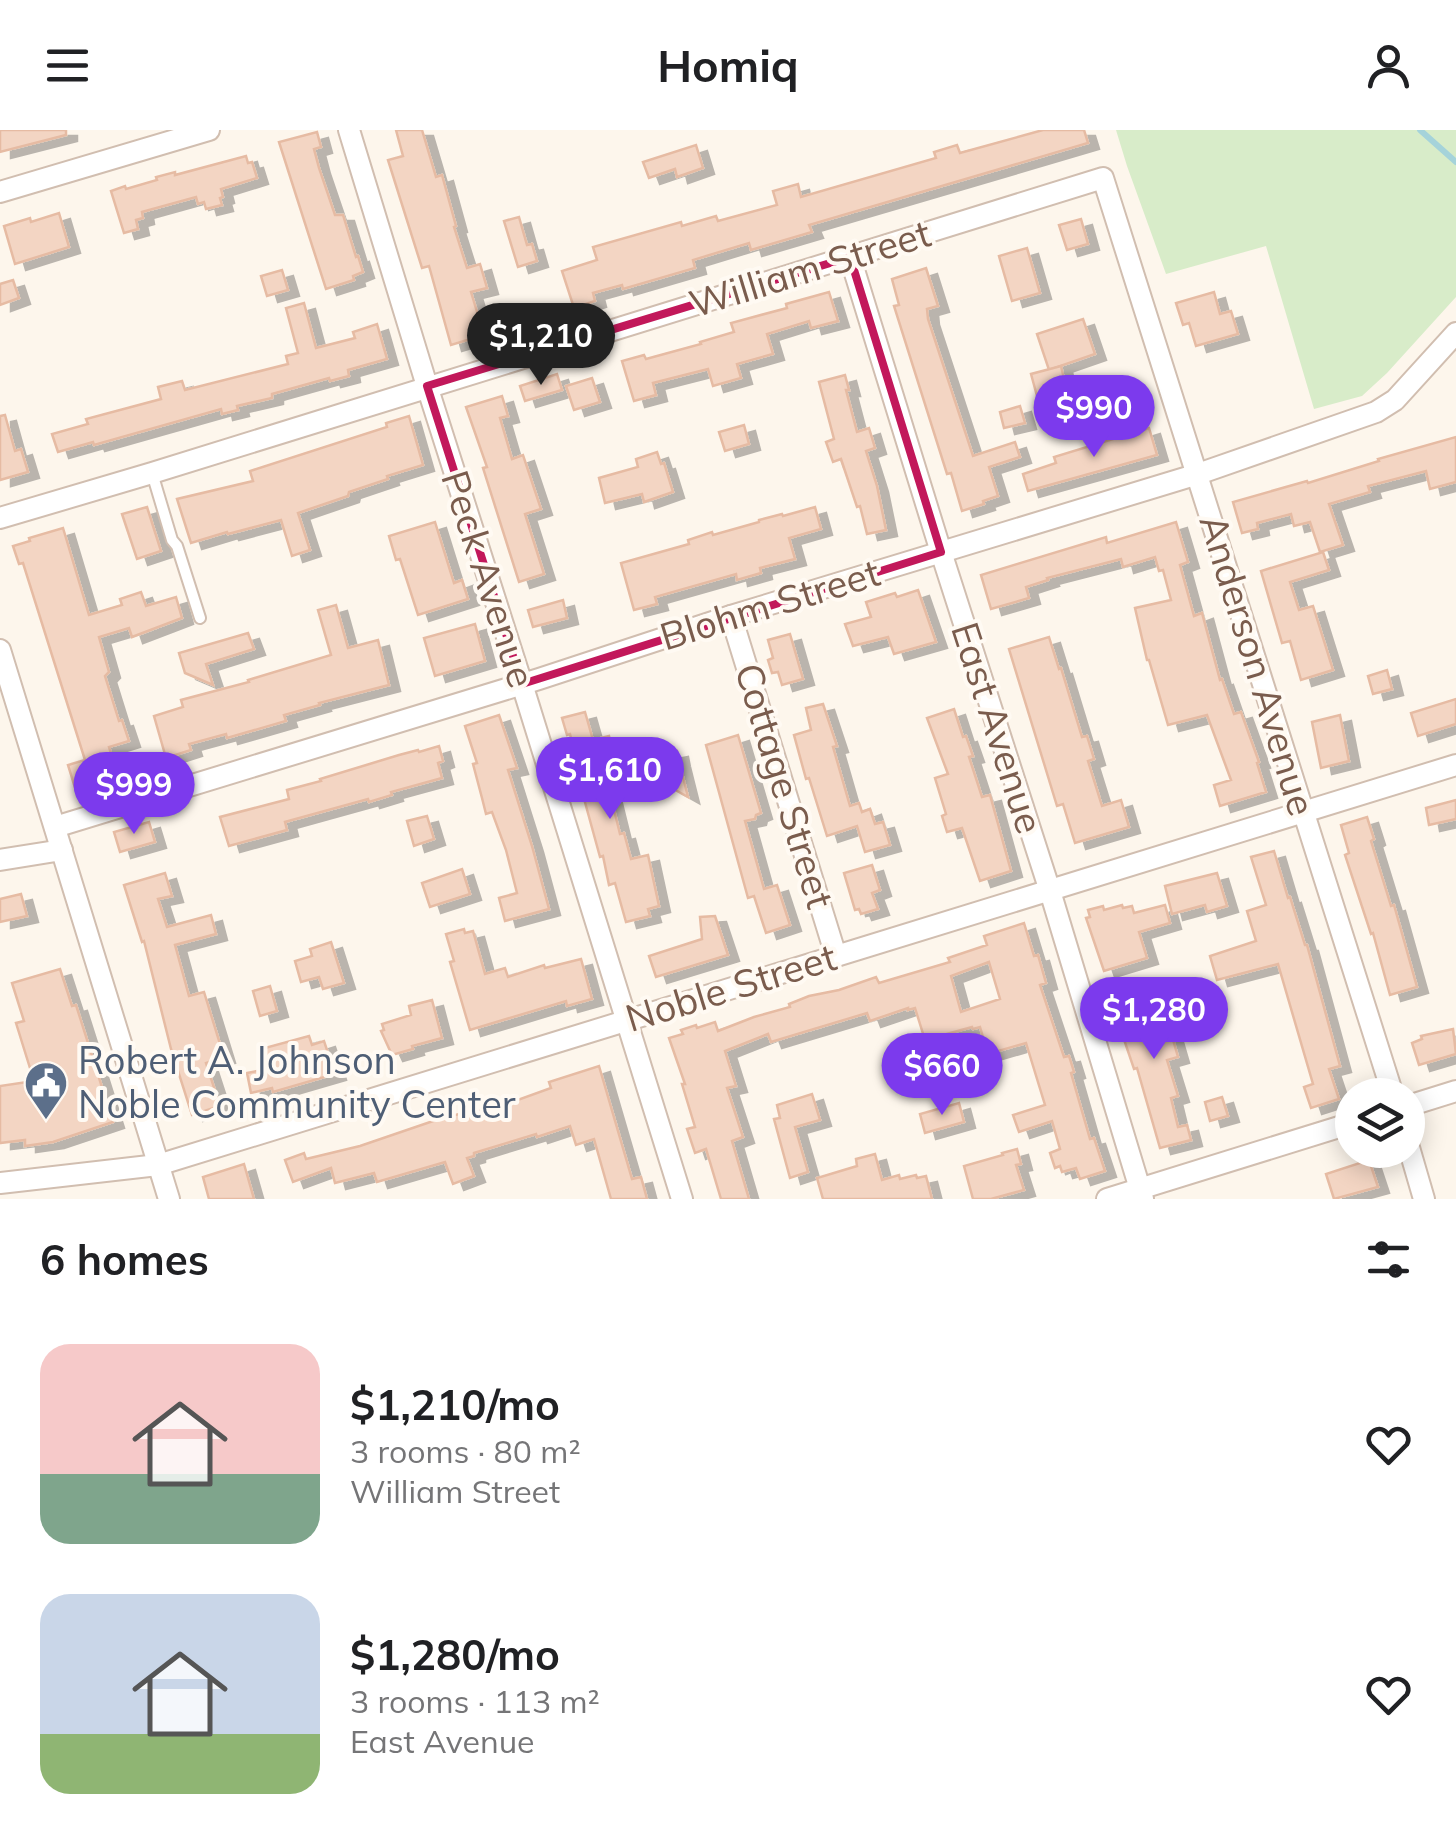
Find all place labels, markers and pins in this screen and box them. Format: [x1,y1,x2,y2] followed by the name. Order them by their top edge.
[460,303,622,388] pin: $1,210
[1035,375,1153,460] pin: $990
[529,737,691,822] pin: $1,610
[75,752,193,837] pin: $999
[1073,977,1235,1062] pin: $1,280
[883,1033,1001,1118] pin: $660
[78,1036,516,1128] place label: Robert A. Johnson Noble Community Center
[23,1060,69,1121] public building icon: Robert A. Johnson Noble Community Center

